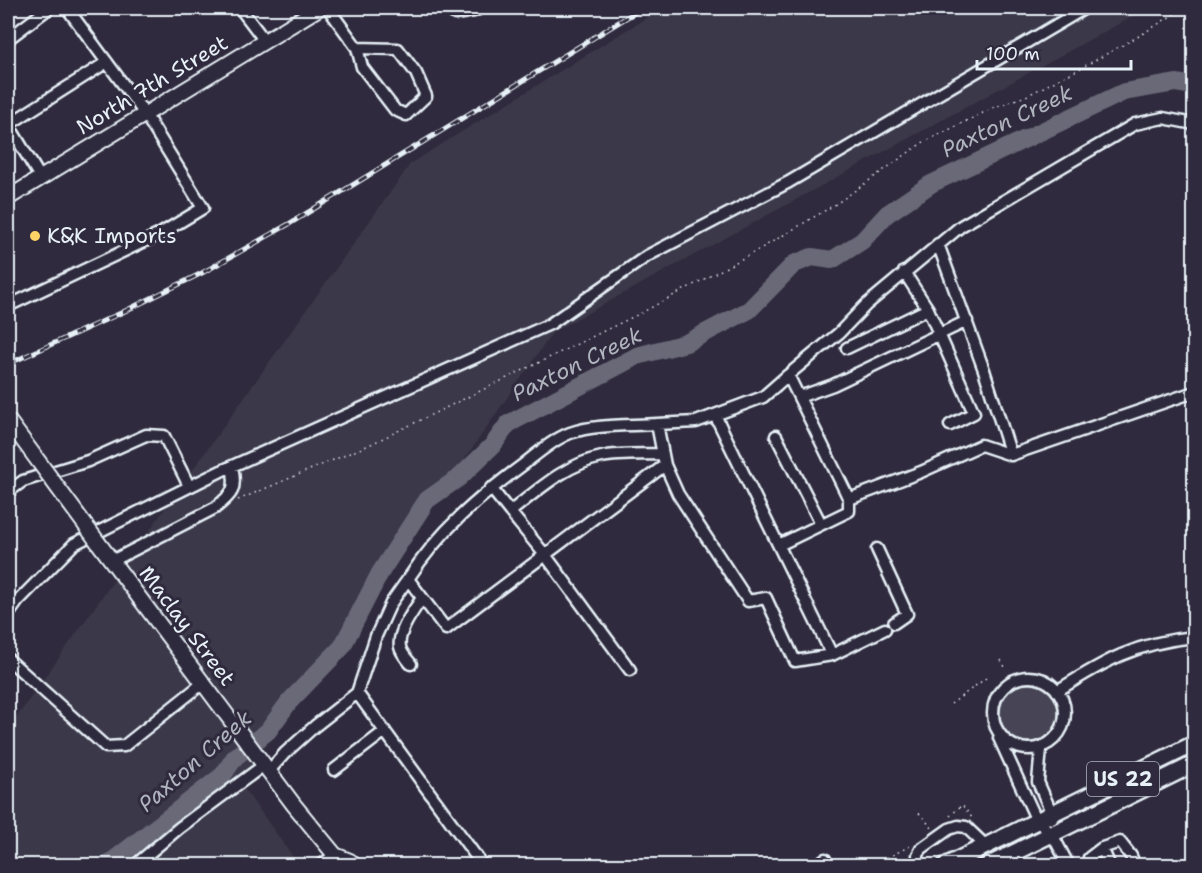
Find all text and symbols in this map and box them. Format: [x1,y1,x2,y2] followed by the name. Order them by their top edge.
[71,29,233,141] street label: North 7th Street
[977,33,1132,71] scale bar
[986,42,1040,66] text: 100 m
[937,78,1077,164] water label: Paxton Creek
[47,222,177,250] place label: K&K Imports
[28,229,42,243] marker: K&K Imports
[507,320,647,408] water label: Paxton Creek
[133,560,241,692] street label: Maclay Street
[132,703,258,818] water label: Paxton Creek
[1087,762,1159,796] road number: US 22

